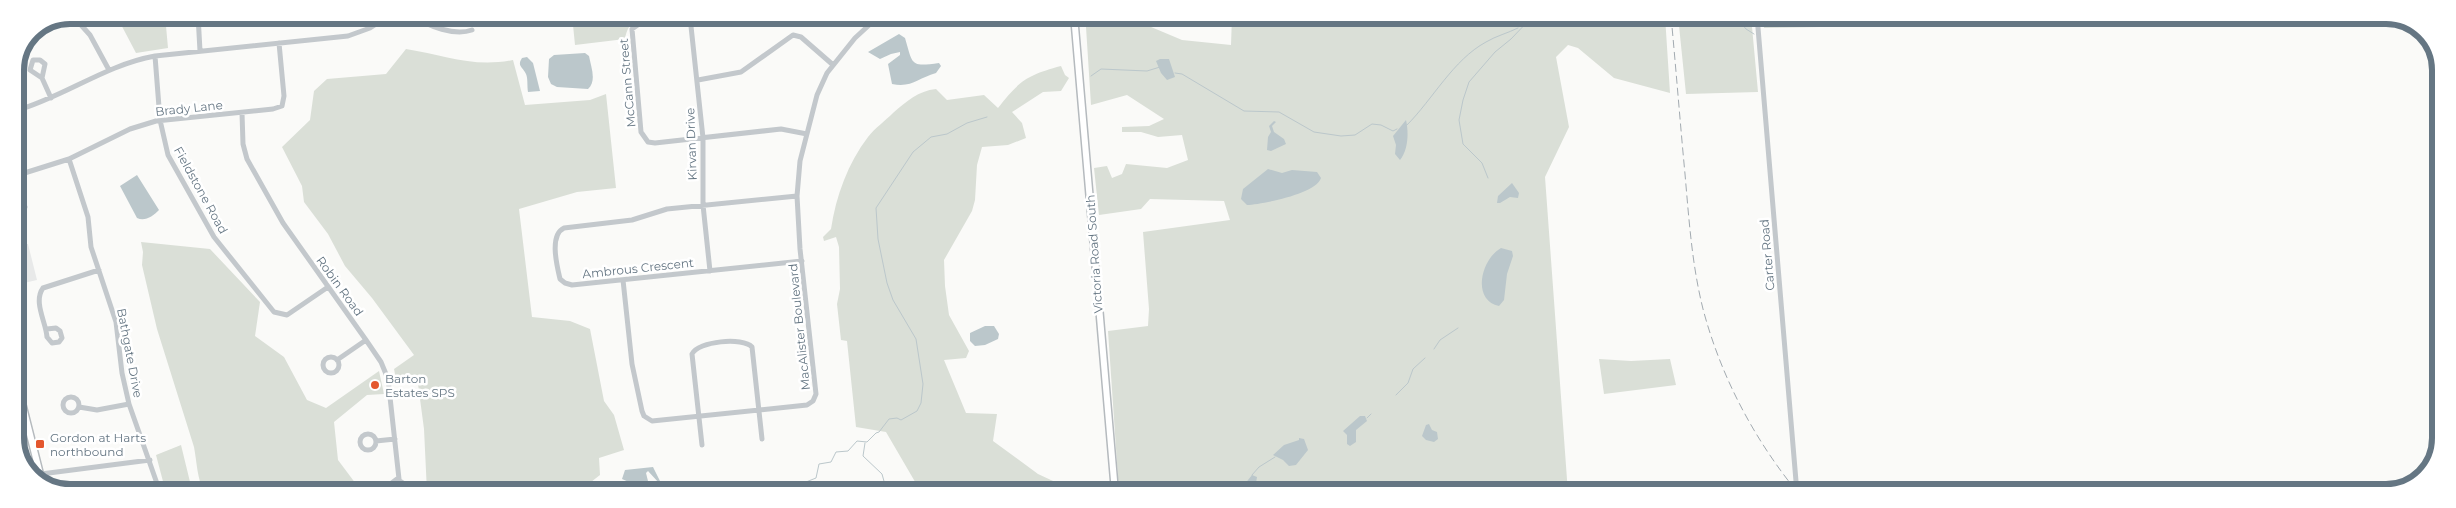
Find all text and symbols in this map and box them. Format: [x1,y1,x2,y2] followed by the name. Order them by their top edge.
[616,38,638,128] street label: McCann Street
[155,97,223,119] street label: Brady Lane
[682,107,700,181] street label: Kirvan Drive
[171,144,231,236] street label: Fieldstone Road
[1082,194,1106,314] street label: Victoria Road South
[1756,219,1778,291] street label: Carter Road
[313,253,367,319] street label: Robin Road
[582,255,695,281] street label: Ambrous Crescent
[785,263,813,391] street label: MacAlister Boulevard
[114,307,146,399] street label: Bathgate Drive
[385,371,455,400] place label: Barton Estates SPS
[369,379,381,391] marker: Barton Estates SPS
[50,430,146,459] place label: Gordon at Harts northbound
[34,438,46,450] marker: Gordon at Harts northbound

